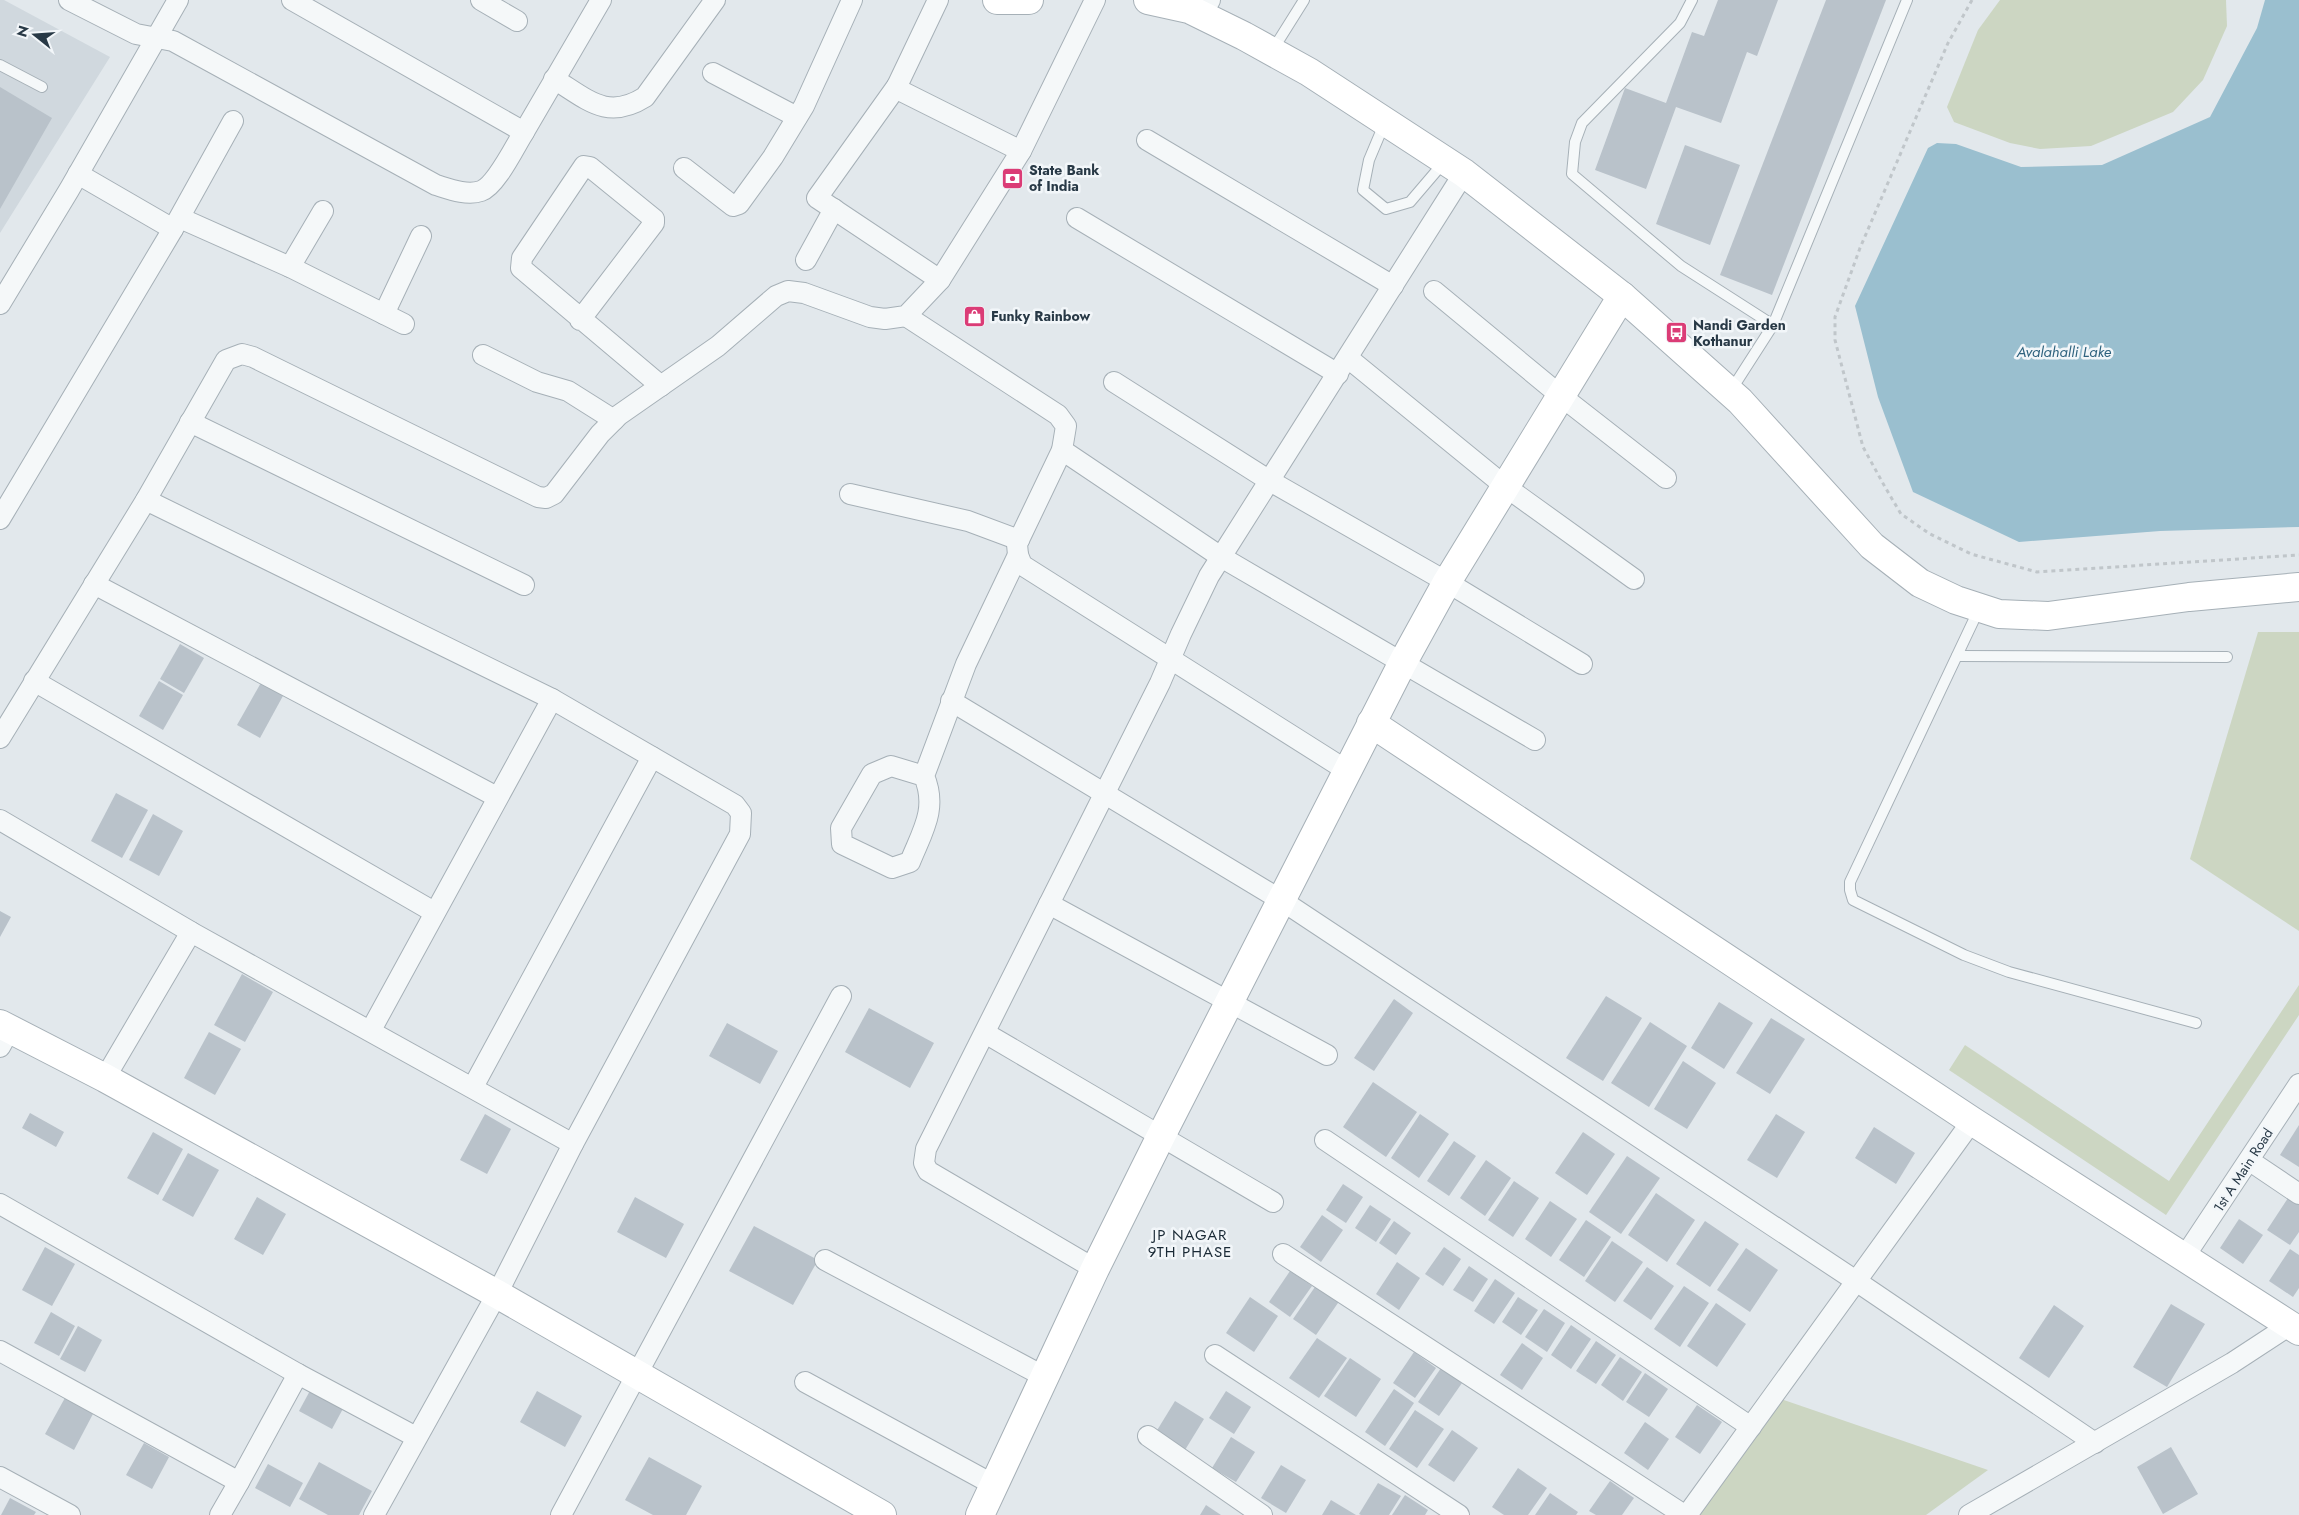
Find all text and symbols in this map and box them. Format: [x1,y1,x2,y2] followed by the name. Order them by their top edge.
[10,10,60,60] north arrow
[11,23,34,39] text: N
[1029,160,1099,196] place label: State Bank of India
[1001,166,1025,190] bank icon: State Bank of India
[963,304,987,328] shop icon: Funky Rainbow
[991,306,1091,326] place label: Funky Rainbow
[1693,315,1786,351] place label: Nandi Garden Kothanur
[1665,321,1689,345] bus stop icon: Nandi Garden Kothanur
[2016,341,2112,363] water label: Avalahalli Lake
[2208,1124,2278,1216] street label: 1st A Main Road
[1148,1224,1232,1263] district label: JP NAGAR 9TH PHASE

